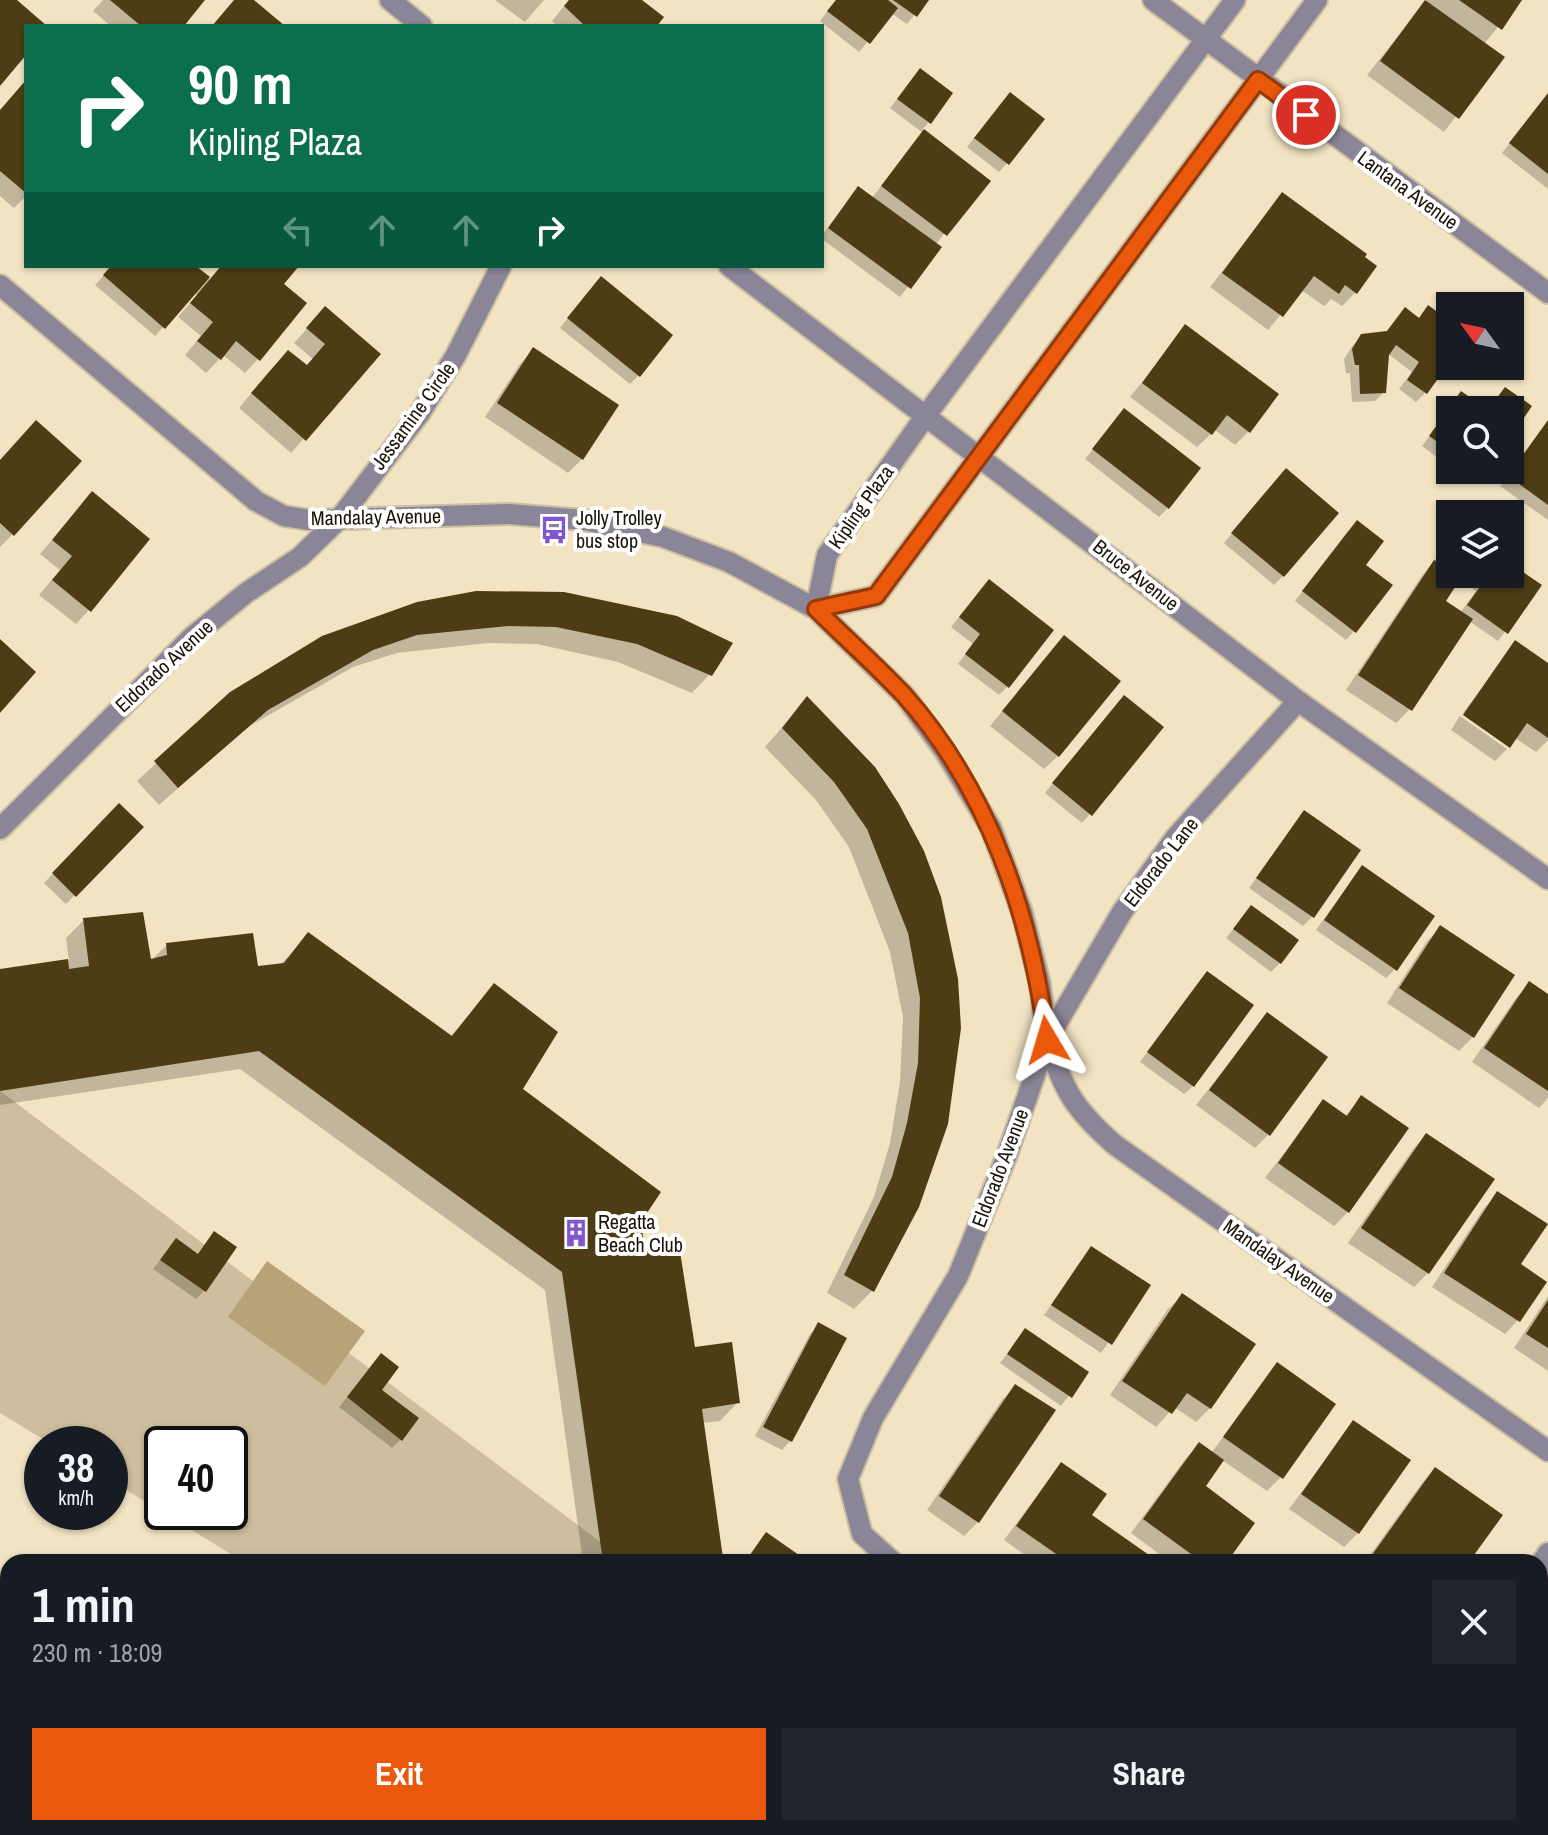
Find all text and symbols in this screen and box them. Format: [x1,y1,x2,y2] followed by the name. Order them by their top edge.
[188,46,293,121] text: 90 m
[56,56,160,160] icon: right
[1272,81,1340,149] pin
[1284,93,1328,137] icon: arrive
[188,118,362,166] text: Kipling Plaza
[1353,144,1464,235] street label: Lantana Avenue
[276,208,320,252] icon: left
[360,208,404,252] icon: ahead
[444,208,488,252] icon: ahead
[528,208,572,252] icon: right
[1436,292,1524,380] north arrow
[1436,292,1524,588] map controls
[364,357,461,475] street label: Jessamine Circle
[1436,396,1524,484] button: search
[822,459,899,554] street label: Kipling Plaza
[1436,500,1524,588] button: layers
[311,502,441,531] street label: Mandalay Avenue
[576,504,662,554] place label: Jolly Trolley bus stop
[539,515,569,545] bus stop icon: Jolly Trolley bus stop
[1088,533,1185,617] street label: Bruce Avenue
[109,613,218,718] street label: Eldorado Avenue
[1117,811,1204,912] street label: Eldorado Lane
[1005,998,1089,1082] position arrow
[965,1105,1034,1231] street label: Eldorado Avenue
[598,1208,683,1258] place label: Regatta Beach Club
[1218,1212,1340,1309] street label: Mandalay Avenue
[561,1218,591,1248] building icon: Regatta Beach Club
[144,1426,248,1530] speed limit sign: 40
[58,1441,94,1494] text: 38
[58,1484,94,1511] text: km/h
[32,1572,135,1637] text: 1 min
[1432,1580,1516,1664] button: close
[32,1635,162,1670] text: 230 m · 18:09
[32,1728,766,1820] button: Exit
[782,1728,1516,1820] button: Share

